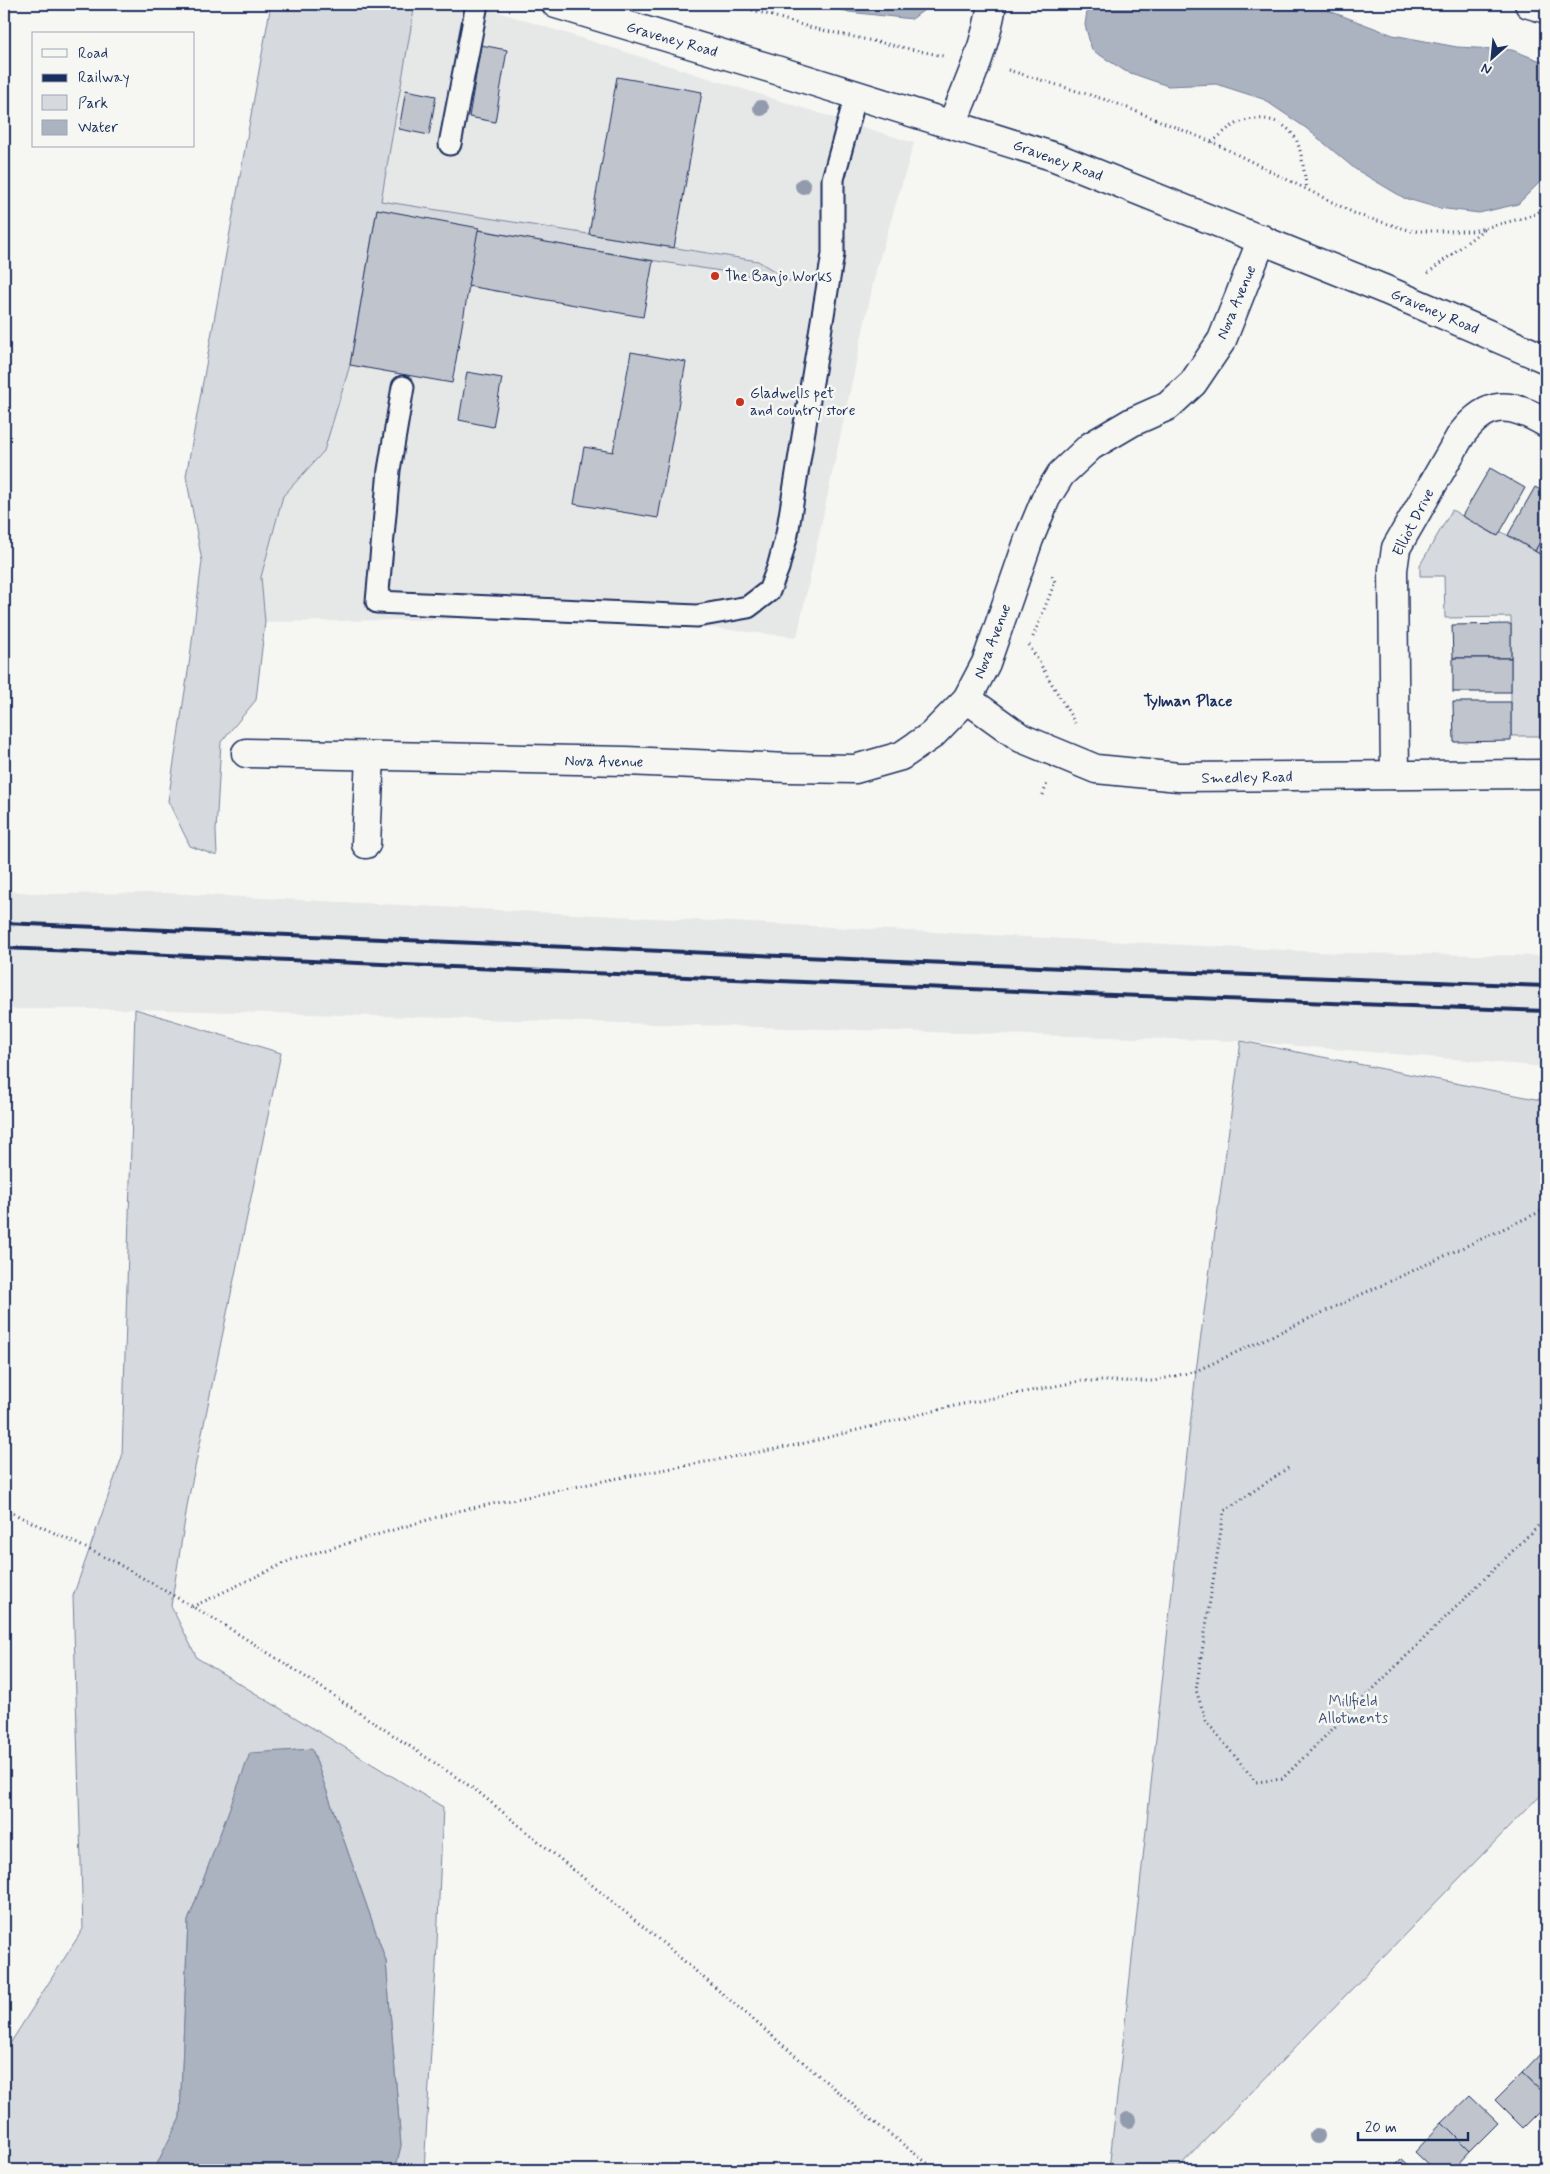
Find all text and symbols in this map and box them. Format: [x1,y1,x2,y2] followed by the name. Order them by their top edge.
[624,17,720,63] street label: Graveney Road
[32,32,195,148] legend
[1468,32,1518,82] north arrow
[78,44,108,64] text: Road
[1478,59,1495,79] text: N
[78,68,130,88] text: Railway
[78,94,108,114] text: Park
[78,118,118,138] text: Water
[1010,135,1105,186] street label: Graveney Road
[1212,262,1262,342] street label: Nova Avenue
[725,267,832,287] place label: The Banjo Works
[709,270,721,282] marker: The Banjo Works
[1387,284,1482,340] street label: Graveney Road
[750,384,856,421] place label: Gladwells pet and country store
[734,396,746,408] marker: Gladwells pet and country store
[1388,485,1440,560] street label: Elliot Drive
[970,601,1016,682] street label: Nova Avenue
[1143,691,1233,712] district label: Tylman Place
[564,751,644,773] street label: Nova Avenue
[1201,767,1293,789] street label: Smedley Road
[1318,1692,1388,1729] park label: Millfield Allotments
[1358,2109,1468,2141] scale bar
[1365,2118,1397,2138] text: 20 m

